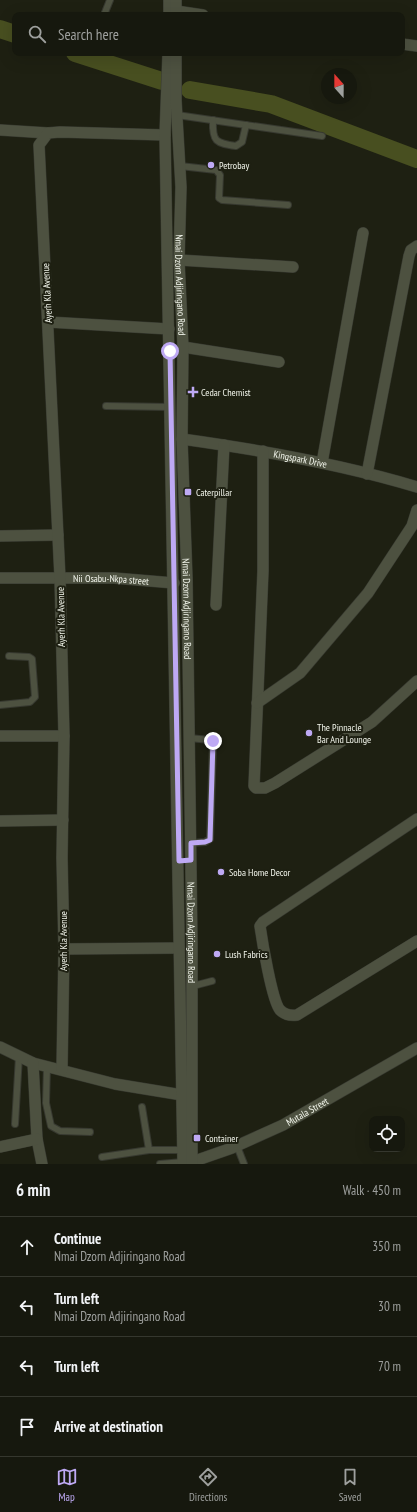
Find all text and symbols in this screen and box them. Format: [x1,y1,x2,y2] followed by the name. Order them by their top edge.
[12,12,405,56] search box
[26,23,48,45] icon: search
[58,25,119,44] text: Search here
[321,68,357,104] north arrow
[219,159,249,172] place label: Petrobay
[206,160,216,170] marker: Petrobay
[172,234,189,336] street label: Nmai Dzorn Adjiringano Road
[39,263,55,323] street label: Ayerh Kla Avenue
[161,342,179,360] route start
[201,386,251,399] place label: Cedar Chemist
[188,387,198,397] marker: Cedar Chemist
[273,447,328,470] street label: Kingspark Drive
[196,486,232,499] place label: Caterpillar
[183,487,193,497] marker: Caterpillar
[180,558,195,659] street label: Nmai Dzorn Adjiringano Road
[73,572,150,587] street label: Nii Osabu-Nkpa street
[54,587,68,647] street label: Ayerh Kla Avenue
[317,721,371,746] place label: The Pinnacle Bar And Lounge
[304,728,314,738] marker: The Pinnacle Bar And Lounge
[204,732,222,750] route end
[229,866,291,879] place label: Soba Home Decor
[216,867,226,877] marker: Soba Home Decor
[185,882,199,983] street label: Nmai Dzorn Adjiringano Road
[57,911,70,971] street label: Ayerh Kla Avenue
[225,948,268,961] place label: Lush Fabrics
[212,949,222,959] marker: Lush Fabrics
[284,1094,331,1128] street label: Mutala Street
[369,1116,405,1152] map controls
[369,1116,405,1152] button: locate
[205,1132,238,1145] place label: Container
[192,1133,202,1143] marker: Container
[16,1179,50,1201] text: 6 min
[343,1182,401,1199] text: Walk · 450 m
[54,1229,101,1248] text: Continue
[16,1236,38,1258] icon: ahead
[372,1238,401,1255] text: 350 m
[54,1248,185,1265] text: Nmai Dzorn Adjiringano Road
[54,1289,99,1308] text: Turn left
[16,1296,38,1318] icon: left
[378,1298,401,1315] text: 30 m
[54,1308,185,1325] text: Nmai Dzorn Adjiringano Road
[16,1356,38,1378] icon: left
[54,1357,99,1376] text: Turn left
[378,1358,401,1375] text: 70 m
[16,1416,38,1438] icon: arrive
[54,1417,163,1436] text: Arrive at destination
[56,1466,78,1504] tab: Map
[189,1466,227,1504] tab: Directions
[339,1466,361,1504] tab: Saved

